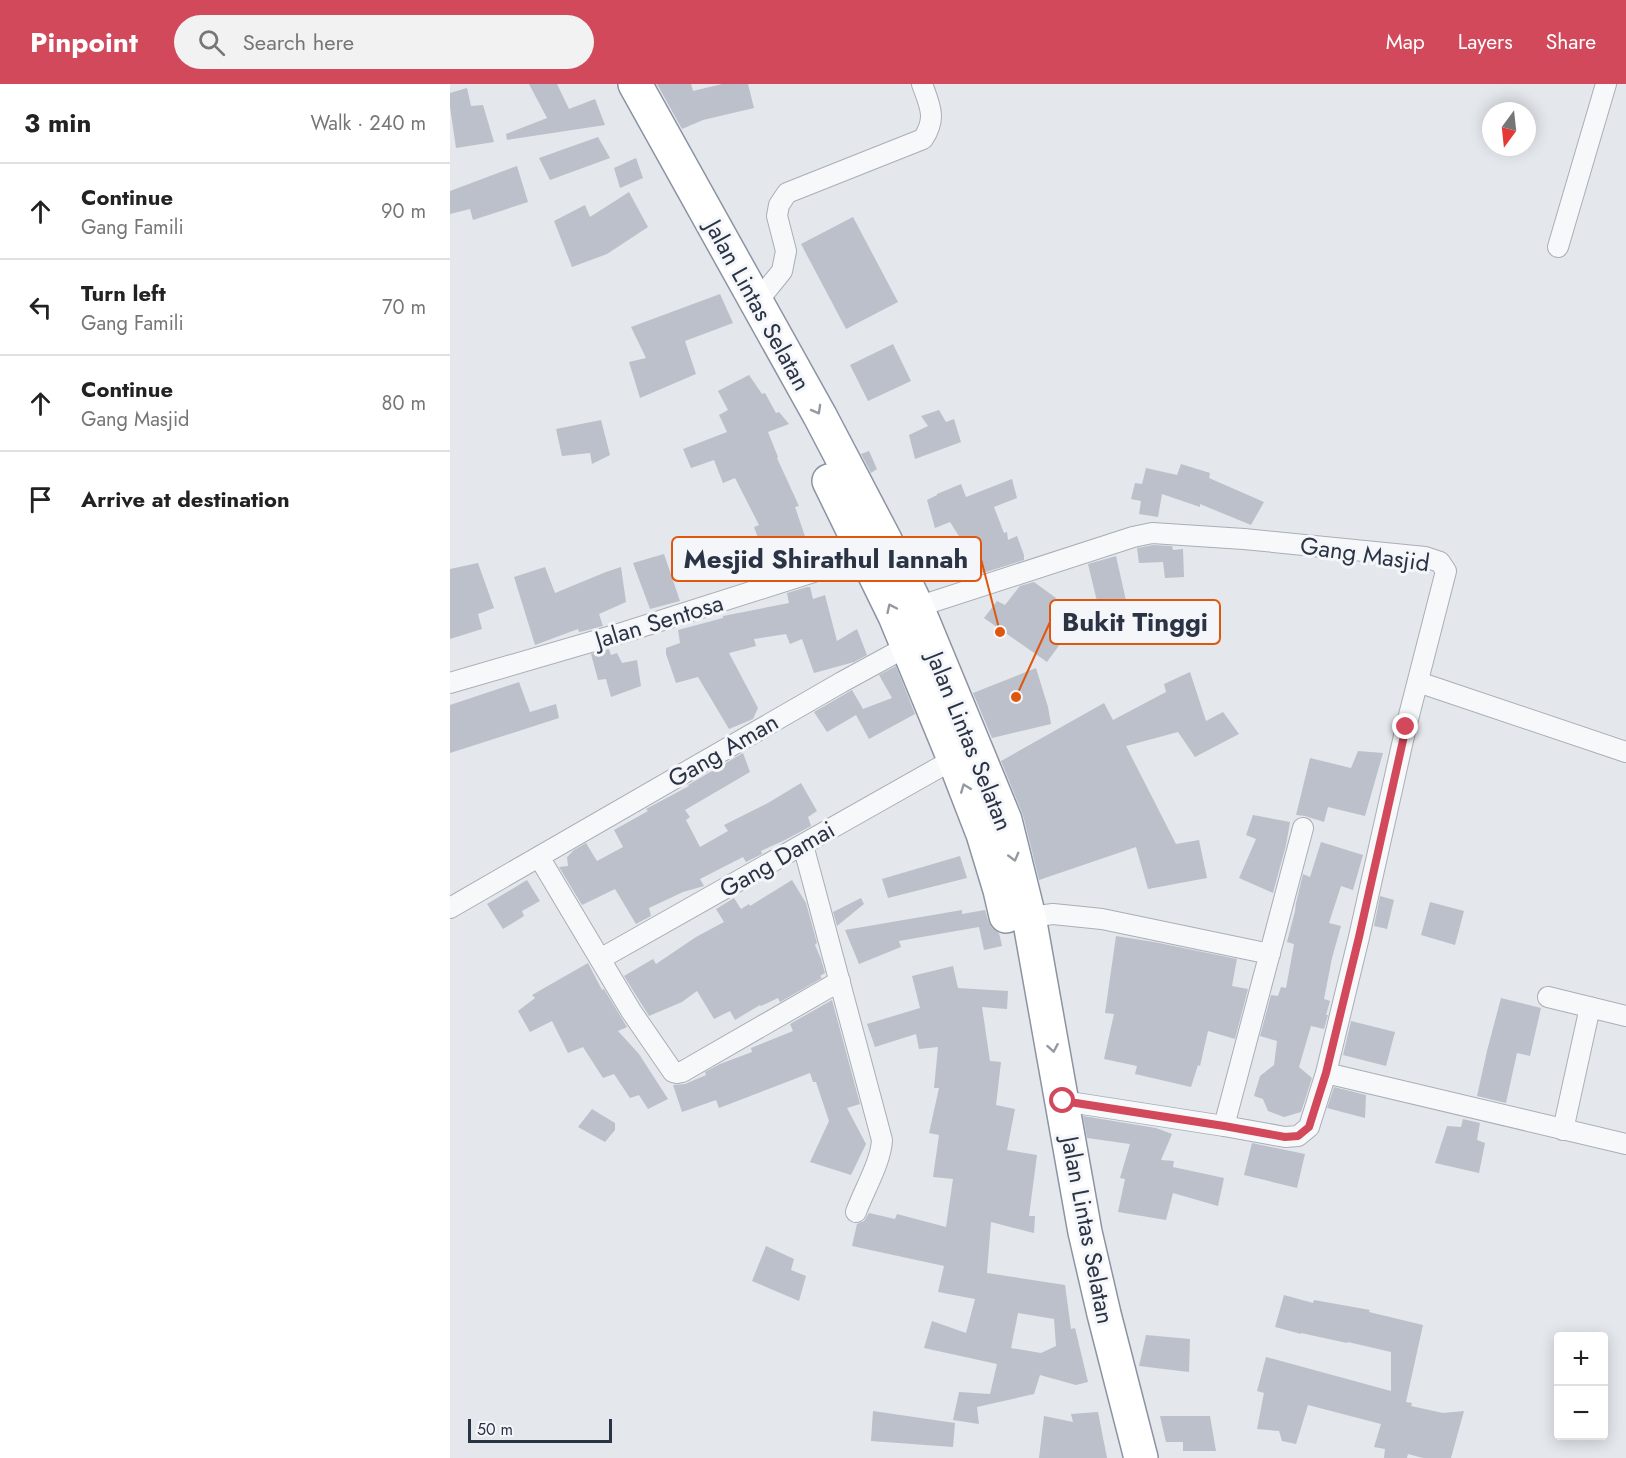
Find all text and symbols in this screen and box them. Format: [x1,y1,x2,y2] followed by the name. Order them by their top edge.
[174,15,594,69] search box
[30,22,138,63] text: Pinpoint
[195,26,228,59] icon: search
[243,26,354,58] text: Search here
[1386,27,1425,57] text: Map
[1458,27,1513,57] text: Layers
[1546,27,1596,57] text: Share
[1482,102,1536,156] north arrow
[24,104,91,142] text: 3 min
[311,109,426,138] text: Walk · 240 m
[81,181,173,213] text: Continue
[24,195,57,228] icon: ahead
[381,197,426,226] text: 90 m
[695,211,819,397] street label: Jalan Lintas Selatan
[81,213,184,242] text: Gang Famili
[81,277,166,309] text: Turn left
[24,291,57,324] icon: left
[382,293,426,322] text: 70 m
[81,309,184,338] text: Gang Famili
[81,373,173,405] text: Continue
[24,387,57,420] icon: ahead
[381,389,426,418] text: 80 m
[810,404,821,415] one-way arrow
[81,405,190,434] text: Gang Masjid
[24,483,57,516] icon: arrive
[81,483,290,515] text: Arrive at destination
[1298,528,1432,580] street label: Gang Masjid
[672,537,981,581] callout: Mesjid Shirathul Iannah
[684,540,968,578] text: Mesjid Shirathul Iannah
[588,585,727,658] street label: Jalan Sentosa
[1050,600,1220,644] callout: Bukit Tinggi
[887,603,899,614] one-way arrow
[1062,603,1208,641] text: Bukit Tinggi
[917,643,1022,836] street label: Jalan Lintas Selatan
[661,704,785,796] street label: Gang Aman
[1392,713,1418,739] route end
[960,783,972,794] one-way arrow
[713,812,841,906] street label: Gang Damai
[1007,852,1020,862] one-way arrow
[1046,1042,1059,1052] one-way arrow
[1049,1087,1075,1113] route start
[1052,1130,1123,1327] street label: Jalan Lintas Selatan
[1554,1332,1608,1440] map controls
[1554,1332,1608,1386] button: +
[1554,1386,1608,1440] button: −
[468,1416,612,1444] scale bar
[477,1418,513,1441] text: 50 m

